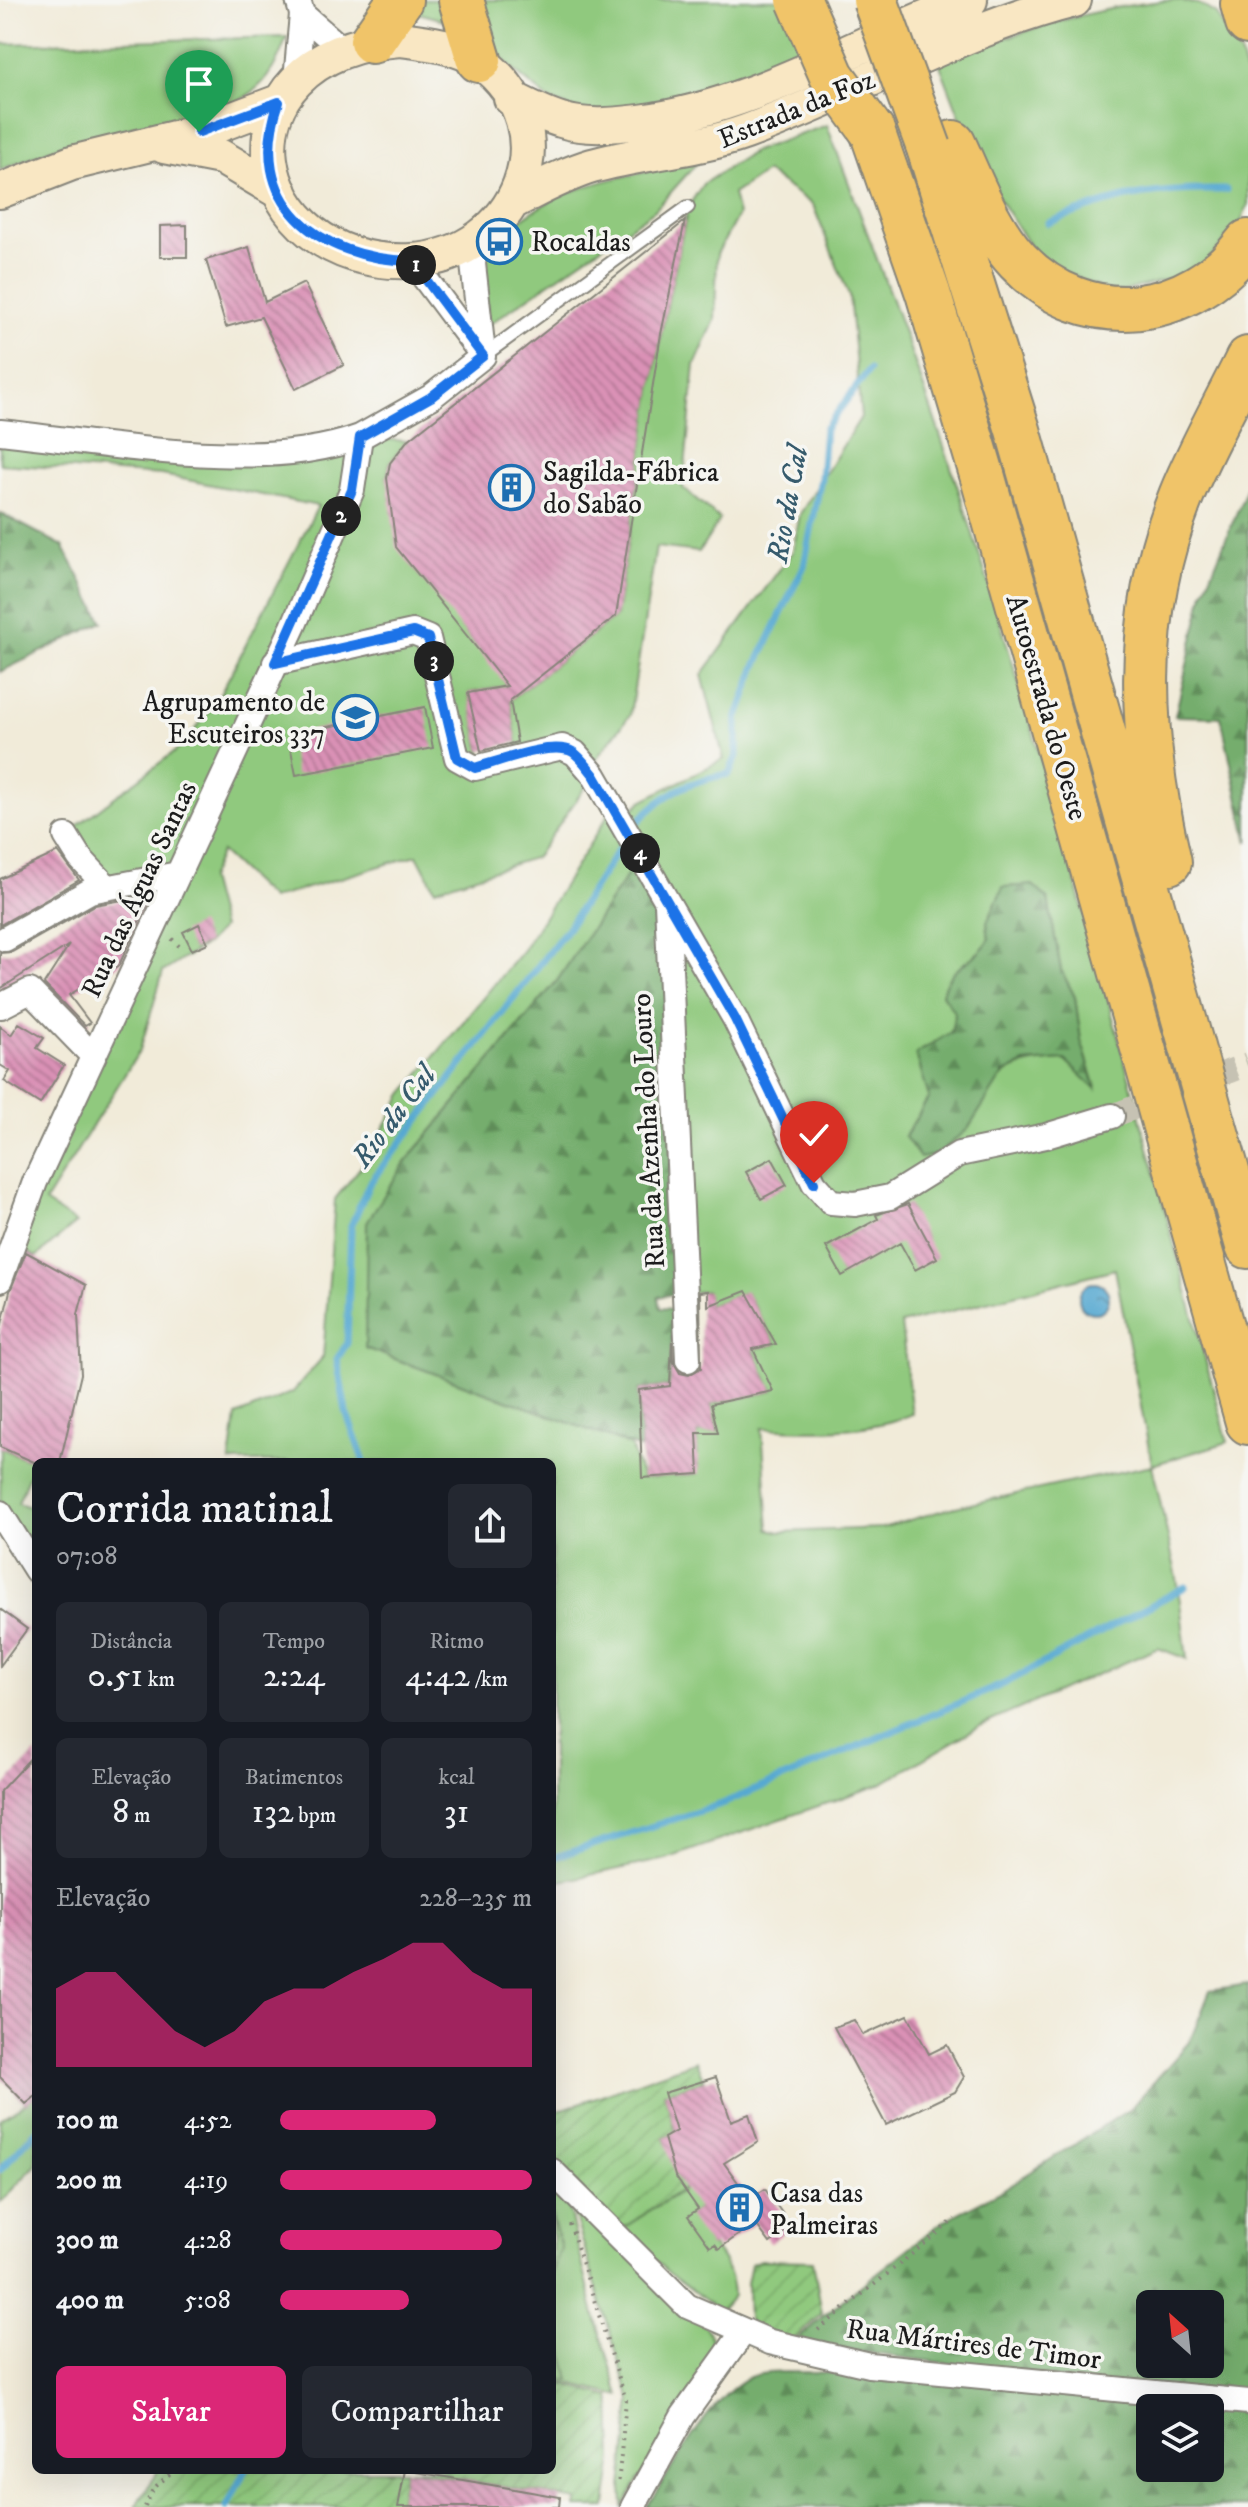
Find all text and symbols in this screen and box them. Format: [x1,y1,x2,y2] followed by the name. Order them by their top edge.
[165,50,233,132] pin
[177,62,221,106] icon: arrive
[713,62,880,157] street label: Estrada da Foz
[476,217,524,265] bus stop icon: Rocaldas
[531,225,631,260] place label: Rocaldas
[396,245,436,285] pin: 1
[412,251,420,278] text: 1
[760,440,818,567] water label: Rio da Cal
[543,455,719,522] place label: Sagilda-Fábrica do Sabão
[488,463,536,511] building icon: Sagilda-Fábrica do Sabão
[321,496,361,536] pin: 2
[336,502,346,529] text: 2
[998,591,1095,824] street label: Autoestrada do Oeste
[414,641,454,681] pin: 3
[430,647,438,674] text: 3
[142,685,325,752] place label: Agrupamento de Escuteiros 337
[332,693,380,741] school or university icon: Agrupamento de Escuteiros 337
[73,775,205,1003] street label: Rua das Águas Santas
[620,833,660,873] pin: 4
[634,839,646,866] text: 4
[624,992,673,1269] street label: Rua da Azenha do Louro
[343,1056,447,1176] water label: Rio da Cal
[780,1101,848,1183] pin
[792,1113,836,1157] icon: check
[56,1482,333,1537] text: Corrida matinal
[448,1484,532,1568] button: share
[56,1540,117,1573] text: 07:08
[90,1628,172,1655] text: Distância
[263,1628,325,1655] text: Tempo
[429,1628,484,1655] text: Ritmo
[88,1655,143,1697] text: 0.51
[263,1655,325,1697] text: 2:24
[405,1655,470,1697] text: 4:42
[143,1666,175,1693] text: km
[470,1666,508,1693] text: /km
[91,1764,171,1791] text: Elevação
[245,1764,343,1791] text: Batimentos
[439,1764,475,1791] text: kcal
[112,1791,129,1833] text: 8
[252,1791,294,1833] text: 132
[444,1791,469,1833] text: 31
[129,1802,150,1829] text: m
[294,1802,336,1829] text: bpm
[56,1882,150,1915] text: Elevação
[419,1882,532,1915] text: 228–235 m
[56,2104,119,2137] text: 100 m
[184,2104,231,2137] text: 4:52
[56,2164,122,2197] text: 200 m
[184,2164,228,2197] text: 4:19
[770,2176,878,2243] place label: Casa das Palmeiras
[715,2184,763,2232] building icon: Casa das Palmeiras
[56,2224,119,2257] text: 300 m
[184,2224,232,2257] text: 4:28
[56,2284,124,2317] text: 400 m
[184,2284,231,2317] text: 5:08
[1136,2290,1224,2378] north arrow
[1136,2290,1224,2482] map controls
[845,2312,1104,2378] street label: Rua Mártires de Timor
[56,2366,286,2458] button: Salvar
[302,2366,532,2458] button: Compartilhar
[1136,2394,1224,2482] button: layers

